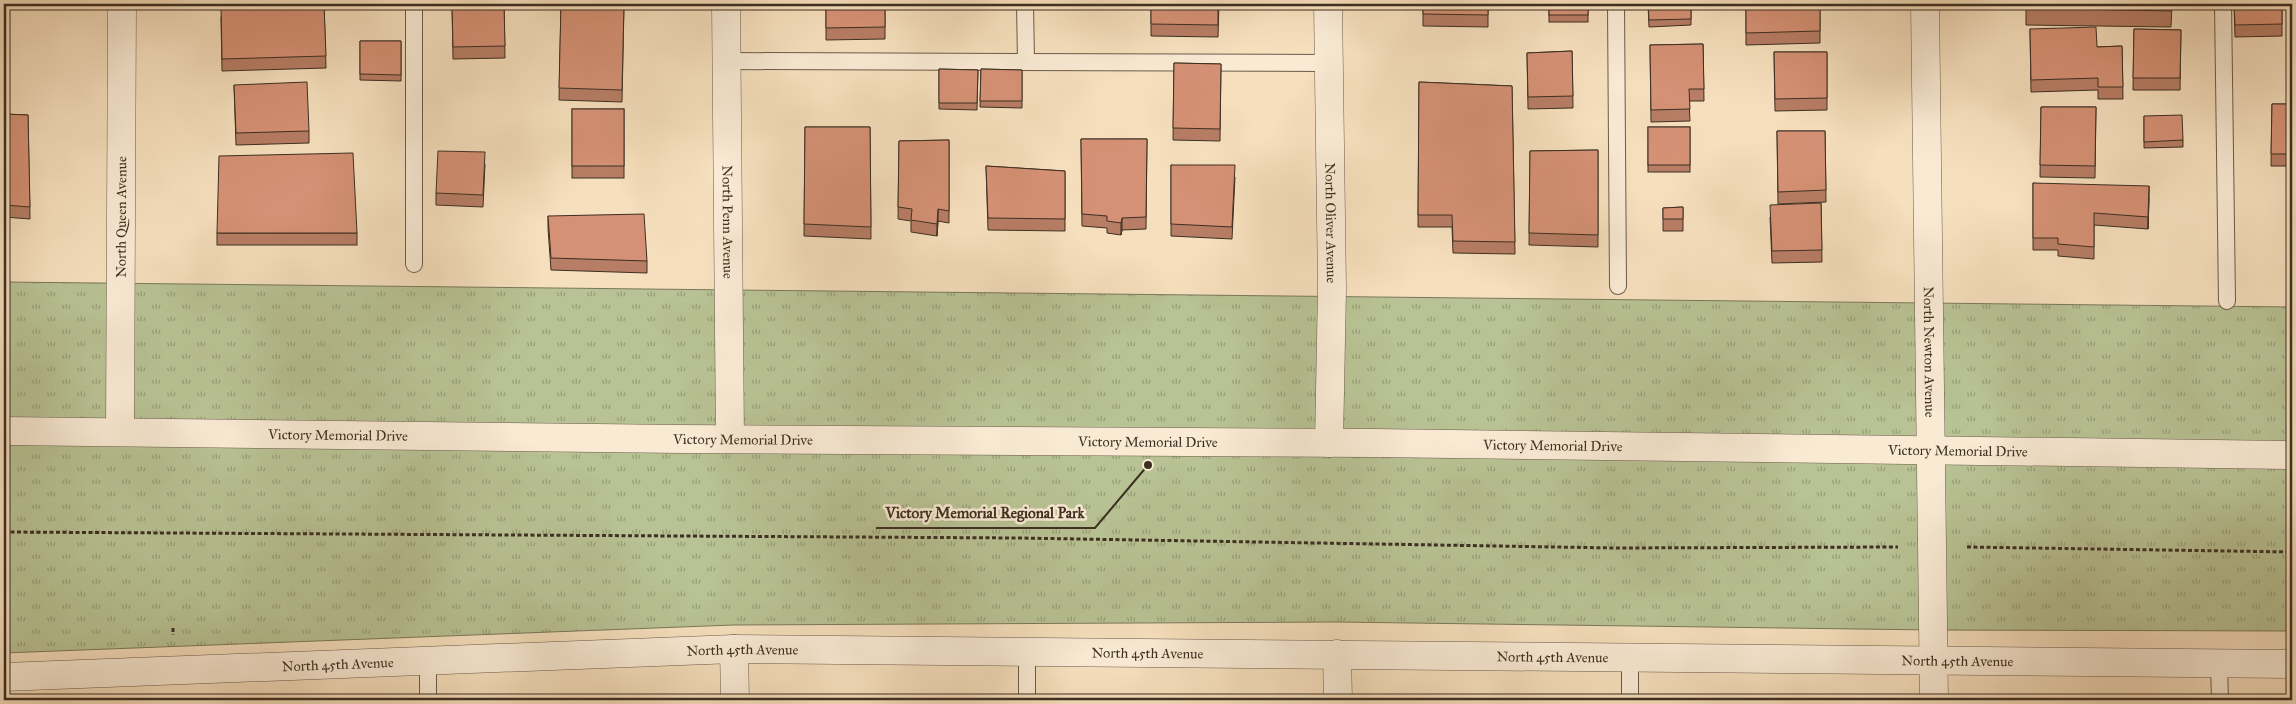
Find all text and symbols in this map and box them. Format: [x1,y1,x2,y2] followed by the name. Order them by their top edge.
[112,156,130,278] street label: North Queen Avenue
[1322,163,1340,284] street label: North Oliver Avenue
[719,165,737,279] street label: North Penn Avenue
[1920,286,1939,418] street label: North Newton Avenue
[267,426,408,444] street label: Victory Memorial Drive
[672,430,813,448] street label: Victory Memorial Drive
[1077,433,1218,451] street label: Victory Memorial Drive
[1482,436,1623,455] street label: Victory Memorial Drive
[1887,441,2028,460] street label: Victory Memorial Drive
[876,498,1095,528] callout: Victory Memorial Regional Park
[884,504,1086,523] text: Victory Memorial Regional Park
[686,640,799,659] street label: North 45th Avenue
[1091,644,1204,662] street label: North 45th Avenue
[1496,648,1609,666] street label: North 45th Avenue
[1901,652,2014,670] street label: North 45th Avenue
[281,654,394,675] street label: North 45th Avenue

